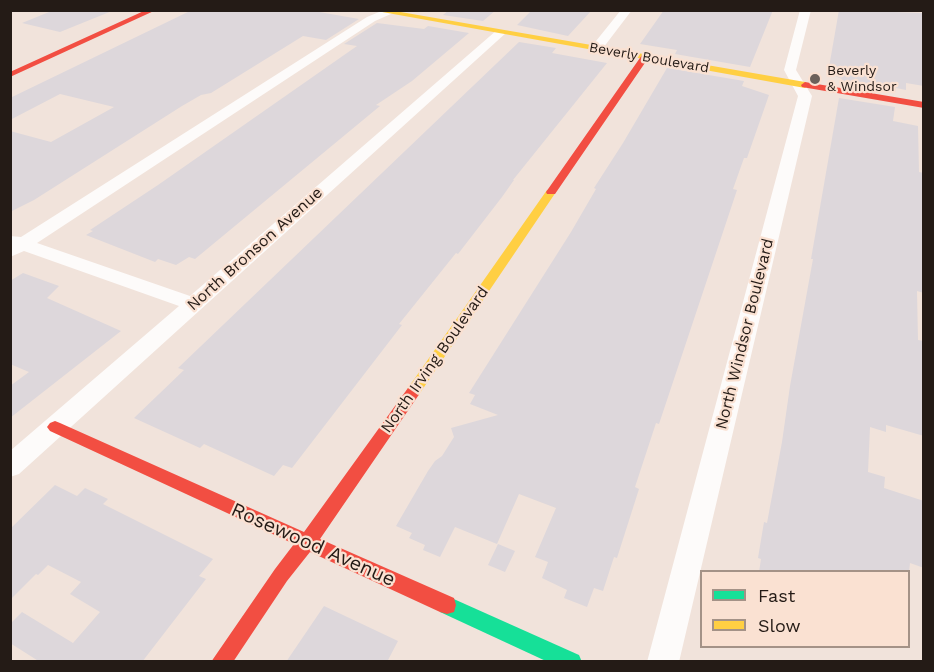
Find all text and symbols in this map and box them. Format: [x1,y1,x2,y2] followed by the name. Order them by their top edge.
[588,39,710,77] street label: Beverly Boulevard
[827,63,897,96] place label: Beverly & Windsor
[808,72,822,86] marker: Beverly & Windsor
[183,183,327,315] street label: North Bronson Avenue
[712,236,778,432] street label: North Windsor Boulevard
[377,283,493,437] street label: North Irving Boulevard
[227,498,399,592] street label: Rosewood Avenue
[700,570,910,648] legend
[758,585,795,606] text: Fast
[758,615,801,636] text: Slow

